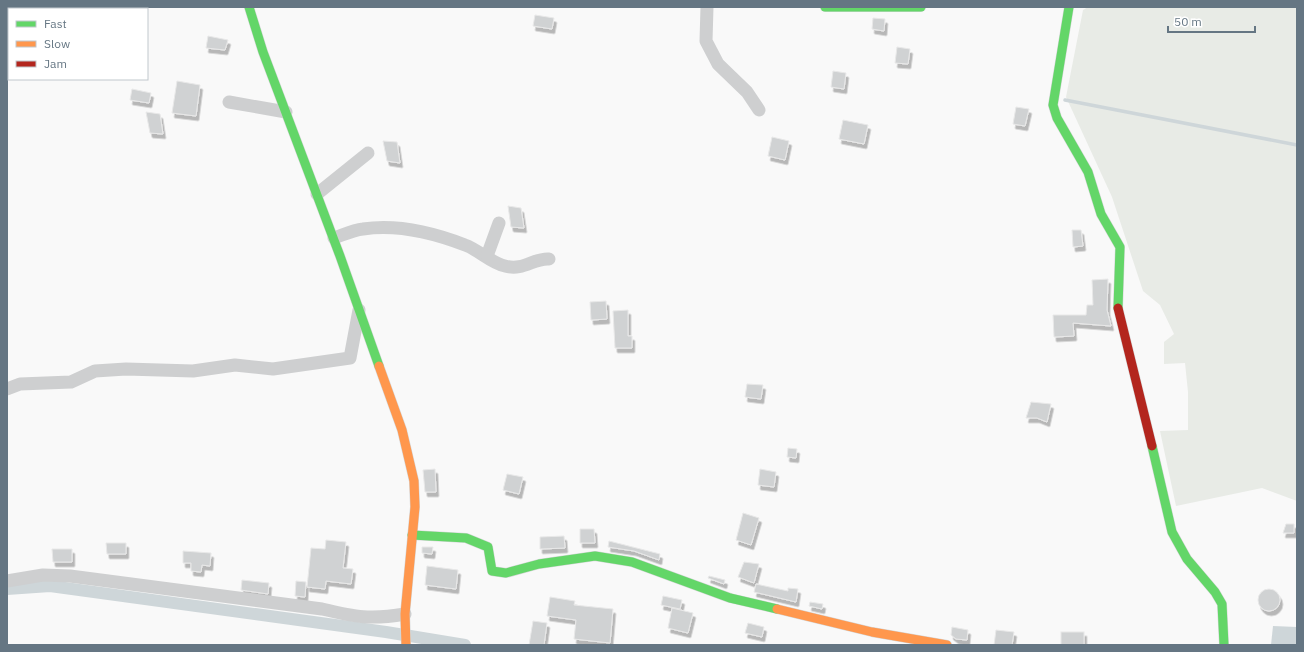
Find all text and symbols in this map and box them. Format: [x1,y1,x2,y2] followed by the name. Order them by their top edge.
[8,8,148,80] legend
[1168,8,1255,34] scale bar
[1174,14,1202,29] text: 50 m
[44,16,67,31] text: Fast
[44,36,70,51] text: Slow
[44,56,67,71] text: Jam

